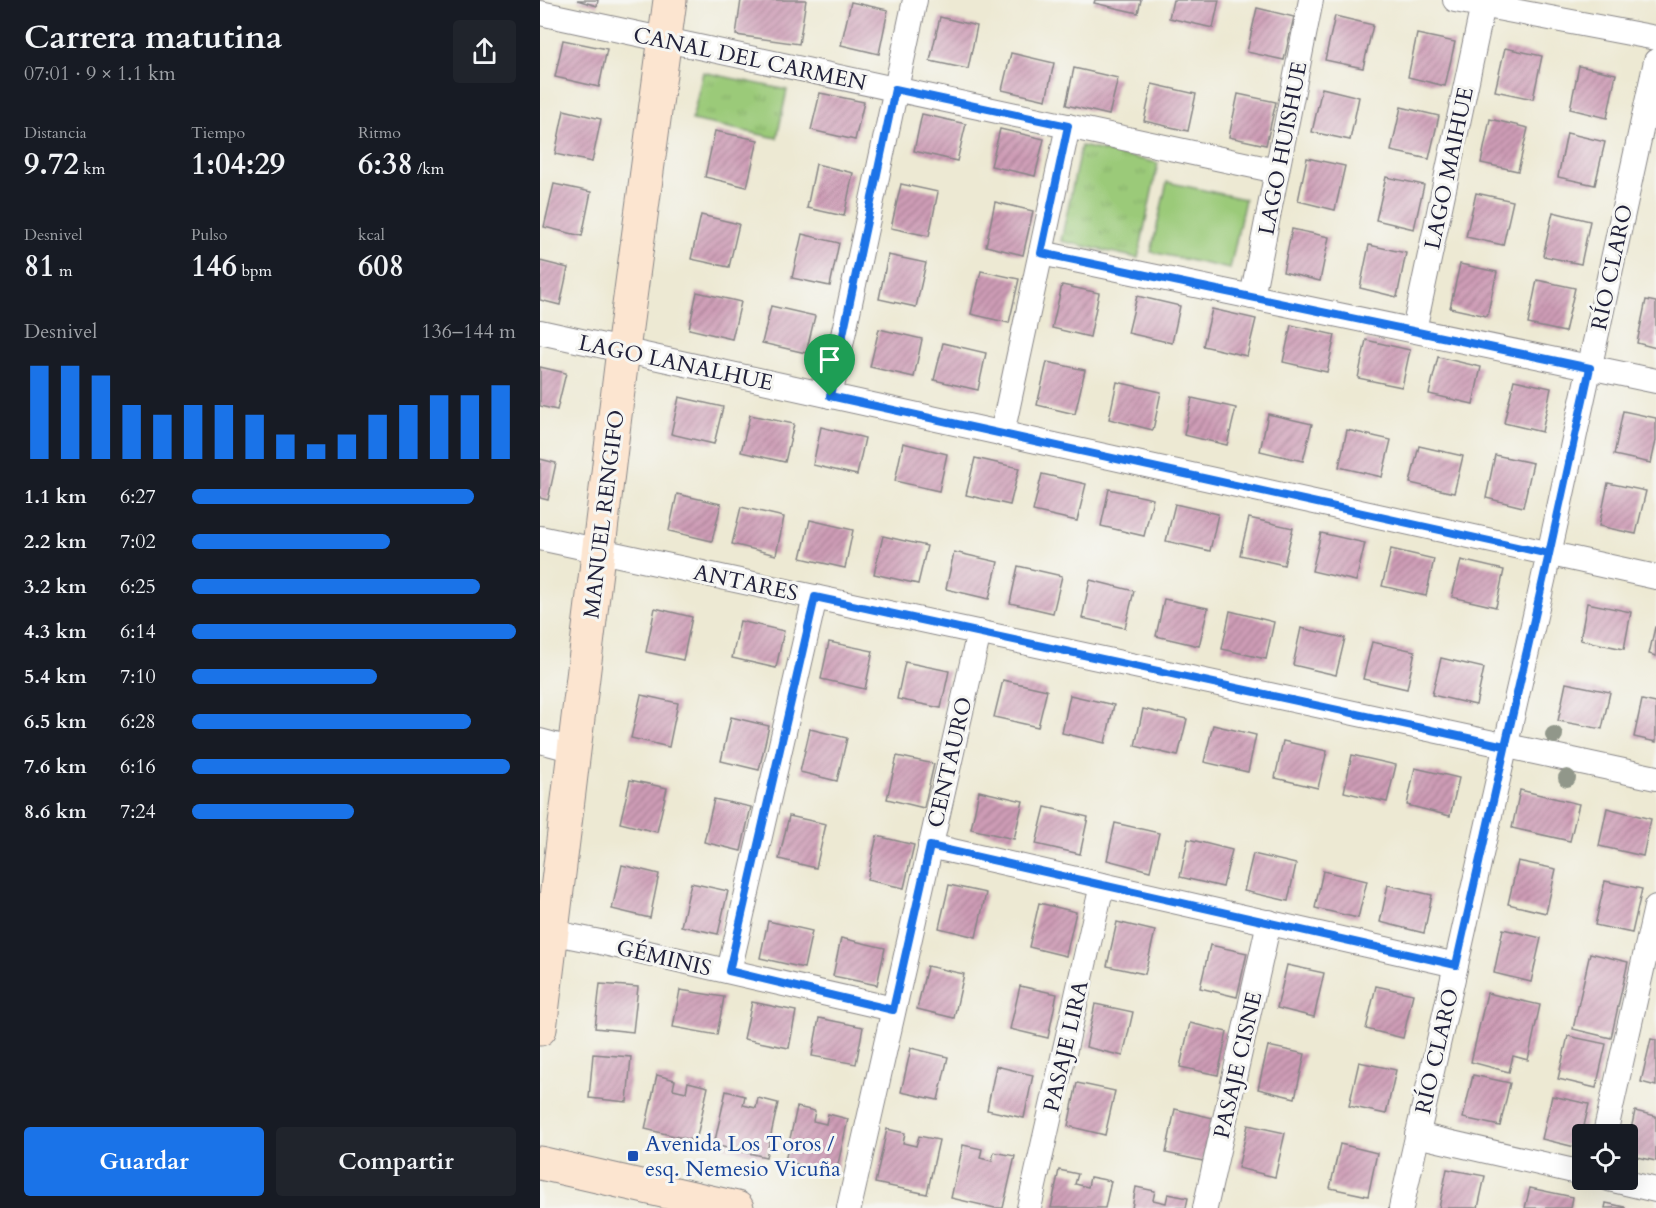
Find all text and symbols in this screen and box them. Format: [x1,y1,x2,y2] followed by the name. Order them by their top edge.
[24,15,282,60] text: Carrera matutina
[453,20,516,83] button: share
[630,20,869,98] street label: CANAL DEL CARMEN
[1251,59,1315,237] street label: LAGO HUISHUE
[24,60,176,87] text: 07:01 · 9 × 1.1 km
[1417,84,1481,252] street label: LAGO MAIHUE
[24,122,87,144] text: Distancia
[191,122,245,144] text: Tiempo
[358,122,401,144] text: Ritmo
[24,144,79,185] text: 9.72
[191,144,285,185] text: 1:04:29
[358,144,413,185] text: 6:38
[79,158,105,180] text: km
[413,158,444,180] text: /km
[1584,202,1640,333] street label: RÍO CLARO
[24,224,83,246] text: Desnivel
[191,224,227,246] text: Pulso
[358,224,385,246] text: kcal
[24,246,55,287] text: 81
[191,246,237,287] text: 146
[358,246,404,287] text: 608
[55,260,73,282] text: m
[237,260,272,282] text: bpm
[24,318,97,345] text: Desnivel
[421,318,516,345] text: 136–144 m
[576,328,776,398] street label: LAGO LANALHUE
[804,334,855,396] pin
[813,343,846,376] icon: arrive
[576,408,632,620] street label: MANUEL RENGIFO
[24,483,87,510] text: 1.1 km
[120,483,156,510] text: 6:27
[24,528,87,555] text: 2.2 km
[120,528,156,555] text: 7:02
[691,557,801,609] street label: ANTARES
[24,573,87,600] text: 3.2 km
[120,573,156,600] text: 6:25
[24,618,87,645] text: 4.3 km
[120,618,156,645] text: 6:14
[24,663,87,690] text: 5.4 km
[120,663,156,690] text: 7:10
[920,694,980,830] street label: CENTAURO
[24,708,87,735] text: 6.5 km
[120,708,156,735] text: 6:28
[24,753,87,780] text: 7.6 km
[120,753,156,780] text: 6:16
[24,798,87,825] text: 8.6 km
[120,798,156,825] text: 7:24
[613,933,714,983] street label: GÉMINIS
[1036,977,1096,1115] street label: PASAJE LIRA
[1408,986,1466,1117] street label: RÍO CLARO
[1206,989,1269,1142] street label: PASAJE CISNE
[1572,1124,1638,1190] map controls
[1572,1124,1638,1190] button: locate
[24,1127,264,1196] button: Guardar
[276,1127,516,1196] button: Compartir
[645,1129,841,1184] place label: Avenida Los Toros / esq. Nemesio Vicuña
[626,1149,640,1163] marker: Avenida Los Toros / esq. Nemesio Vicuña

